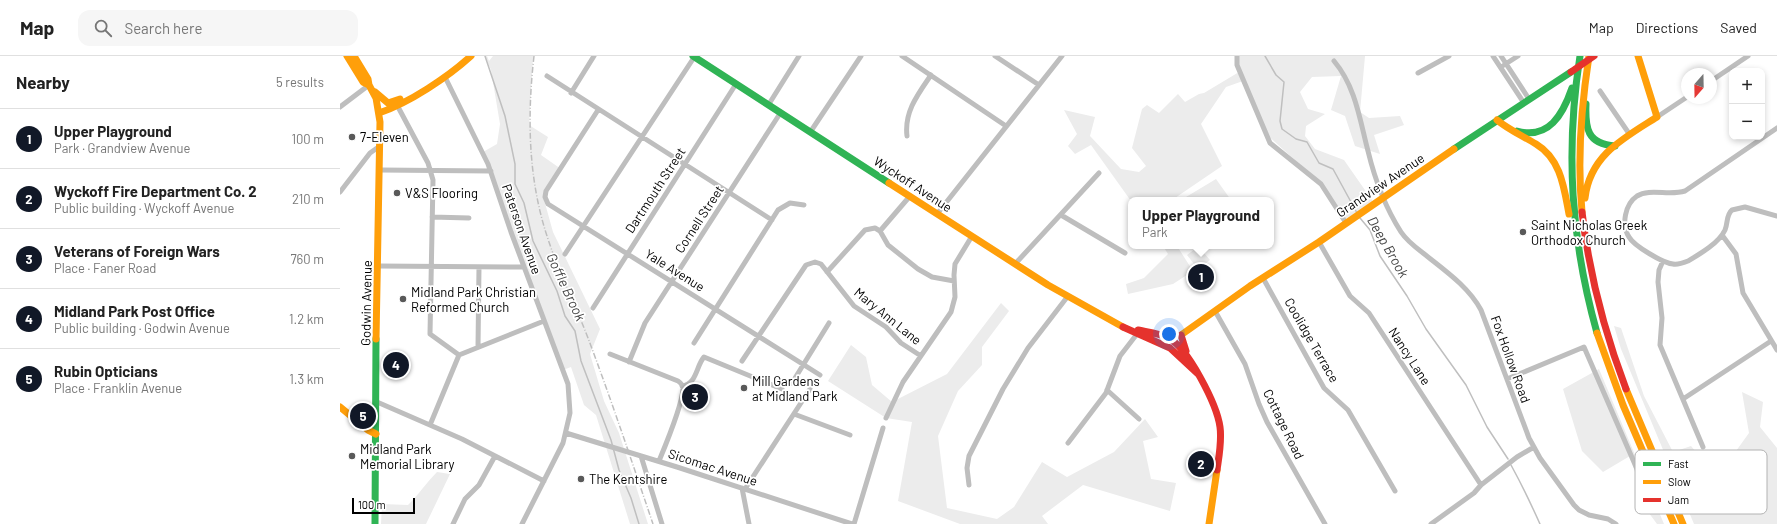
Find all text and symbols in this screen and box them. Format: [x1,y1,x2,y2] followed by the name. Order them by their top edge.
[78,10,358,46] search box
[20,16,54,39] text: Map
[92,17,114,39] icon: search
[124,19,202,37] text: Search here
[1589,19,1614,36] text: Map
[1636,19,1698,36] text: Directions
[1720,19,1757,36] text: Saved
[1681,68,1717,104] north arrow
[1729,68,1765,140] map controls
[1729,68,1765,104] button: +
[16,72,70,92] text: Nearby
[276,74,324,90] text: 5 results
[1729,104,1765,140] button: −
[54,122,172,140] text: Upper Playground
[360,129,409,145] place label: 7-Eleven
[27,131,31,147] text: 1
[291,131,324,147] text: 100 m
[347,132,357,142] marker: 7-Eleven
[54,140,190,156] text: Park · Grandview Avenue
[621,144,689,236] street label: Dartmouth Street
[1333,150,1427,220] street label: Grandview Avenue
[871,153,955,215] street label: Wyckoff Avenue
[54,182,257,200] text: Wyckoff Fire Department Co. 2
[499,182,545,276] street label: Paterson Avenue
[671,182,727,256] street label: Cornell Street
[405,185,478,201] place label: V&S Flooring
[392,188,402,198] marker: V&S Flooring
[25,191,33,207] text: 2
[292,191,324,207] text: 210 m
[1128,197,1274,249] popup
[54,200,234,216] text: Public building · Wyckoff Avenue
[1142,206,1260,224] text: Upper Playground
[1364,213,1413,281] water label: Deep Brook
[1531,217,1648,248] place label: Saint Nicholas Greek Orthodox Church
[1142,224,1168,240] text: Park
[1518,227,1528,237] marker: Saint Nicholas Greek Orthodox Church
[54,242,220,260] text: Veterans of Foreign Wars
[642,245,708,295] street label: Yale Avenue
[543,250,590,324] water label: Goffle Brook
[25,251,33,267] text: 3
[290,251,324,267] text: 760 m
[54,260,156,276] text: Place · Faner Road
[357,260,375,346] street label: Godwin Avenue
[1188,262,1214,292] pin: 1
[411,284,536,315] place label: Midland Park Christian Reformed Church
[851,284,925,348] street label: Mary Ann Lane
[398,294,408,304] marker: Midland Park Christian Reformed Church
[1281,295,1343,385] street label: Coolidge Terrace
[54,302,215,320] text: Midland Park Post Office
[25,311,33,327] text: 4
[289,311,324,327] text: 1.2 km
[1488,313,1534,405] street label: Fox Hollow Road
[54,320,230,336] text: Public building · Godwin Avenue
[1159,324,1179,344] your location
[1385,324,1435,388] street label: Nancy Lane
[383,350,409,380] pin: 4
[54,362,158,380] text: Rubin Opticians
[25,371,33,387] text: 5
[289,371,324,387] text: 1.3 km
[752,373,838,404] place label: Mill Gardens at Midland Park
[54,380,182,396] text: Place · Franklin Avenue
[682,382,708,412] pin: 3
[739,383,749,393] marker: Mill Gardens at Midland Park
[1260,386,1308,462] street label: Cottage Road
[350,401,376,431] pin: 5
[360,441,454,472] place label: Midland Park Memorial Library
[666,445,760,489] street label: Sicomac Avenue
[1188,449,1214,479] pin: 2
[1635,450,1767,514] legend
[347,451,357,461] marker: Midland Park Memorial Library
[1668,457,1689,470] text: Fast
[589,471,668,487] place label: The Kentshire
[576,474,586,484] marker: The Kentshire
[1668,475,1691,488] text: Slow
[1668,493,1689,506] text: Jam
[352,496,415,515] scale bar
[358,498,386,511] text: 100 m

